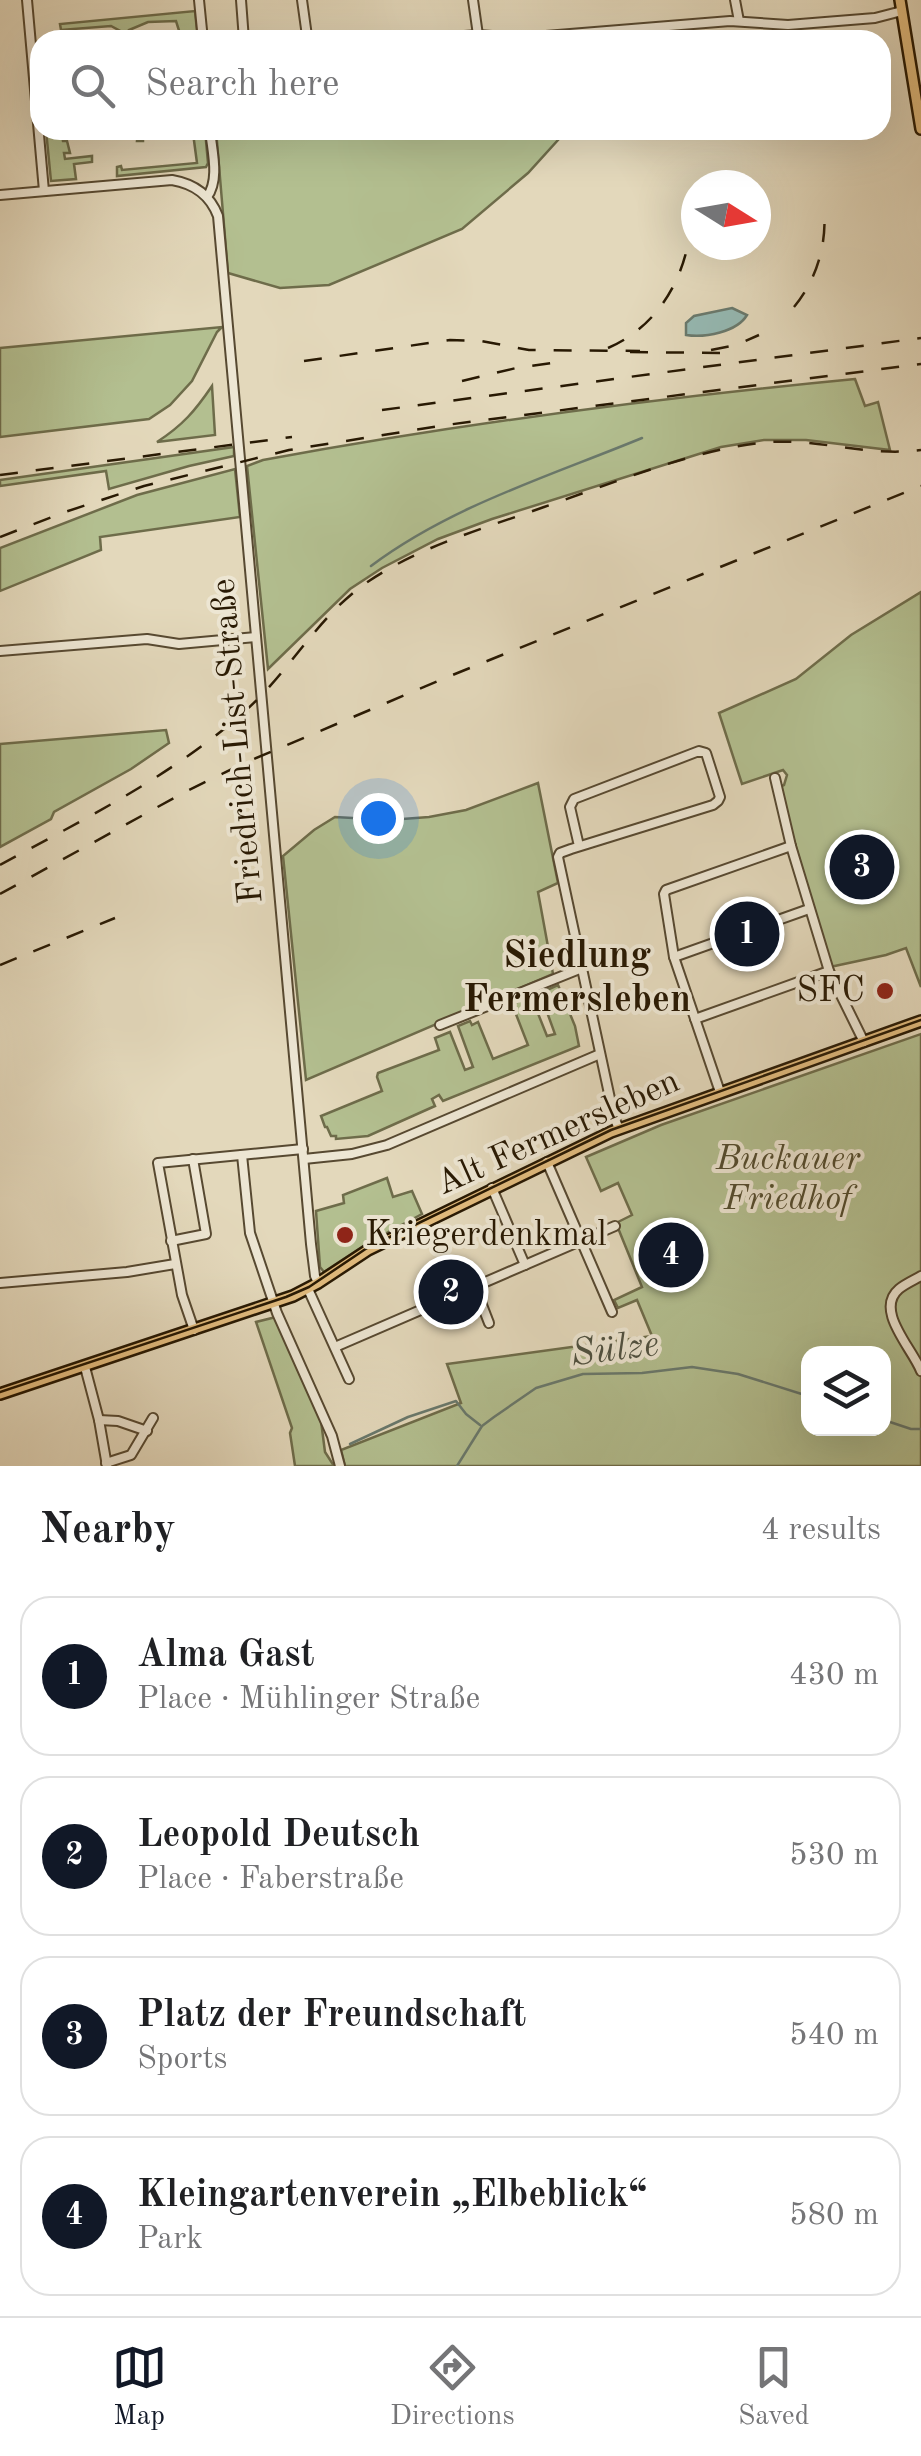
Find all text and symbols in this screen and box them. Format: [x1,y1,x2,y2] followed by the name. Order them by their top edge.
[30,30,891,140] search box
[65,58,120,113] icon: search
[145,66,340,104] text: Search here
[681,170,771,260] north arrow
[206,577,270,905] street label: Friedrich-List-Straße
[353,793,404,844] your location
[830,830,894,904] pin: 3
[714,896,780,972] pin: 1
[463,938,691,1020] district label: Siedlung Fermersleben
[796,974,865,1009] place label: SFC
[874,980,896,1002] marker: SFC
[431,1064,685,1202] street label: Alt Fermersleben
[715,1142,861,1217] park label: Buckauer Friedhof
[365,1218,607,1253] place label: Kriegerdenkmal
[638,1218,704,1292] pin: 4
[334,1224,356,1246] marker: Kriegerdenkmal
[418,1254,484,1330] pin: 2
[569,1326,661,1374] water label: Sülze
[801,1346,891,1436] map controls
[801,1346,891,1436] button: layers
[40,1510,176,1552] text: Nearby
[761,1515,881,1547] text: 4 results
[137,1637,315,1675] text: Alma Gast
[65,1660,84,1692] text: 1
[789,1660,879,1692] text: 430 m
[137,1684,480,1716] text: Place · Mühlinger Straße
[137,1817,420,1855] text: Leopold Deutsch
[65,1840,84,1872] text: 2
[789,1840,879,1872] text: 530 m
[137,1864,404,1896] text: Place · Faberstraße
[137,1997,526,2035] text: Platz der Freundschaft
[65,2020,84,2052] text: 3
[789,2020,879,2052] text: 540 m
[137,2044,228,2076] text: Sports
[137,2177,647,2215] text: Kleingartenverein „Elbeblick“
[65,2200,84,2232] text: 4
[789,2200,879,2232] text: 580 m
[137,2224,203,2256] text: Park
[112,2340,167,2435] tab: Map
[390,2340,515,2435] tab: Directions
[738,2340,809,2435] tab: Saved

